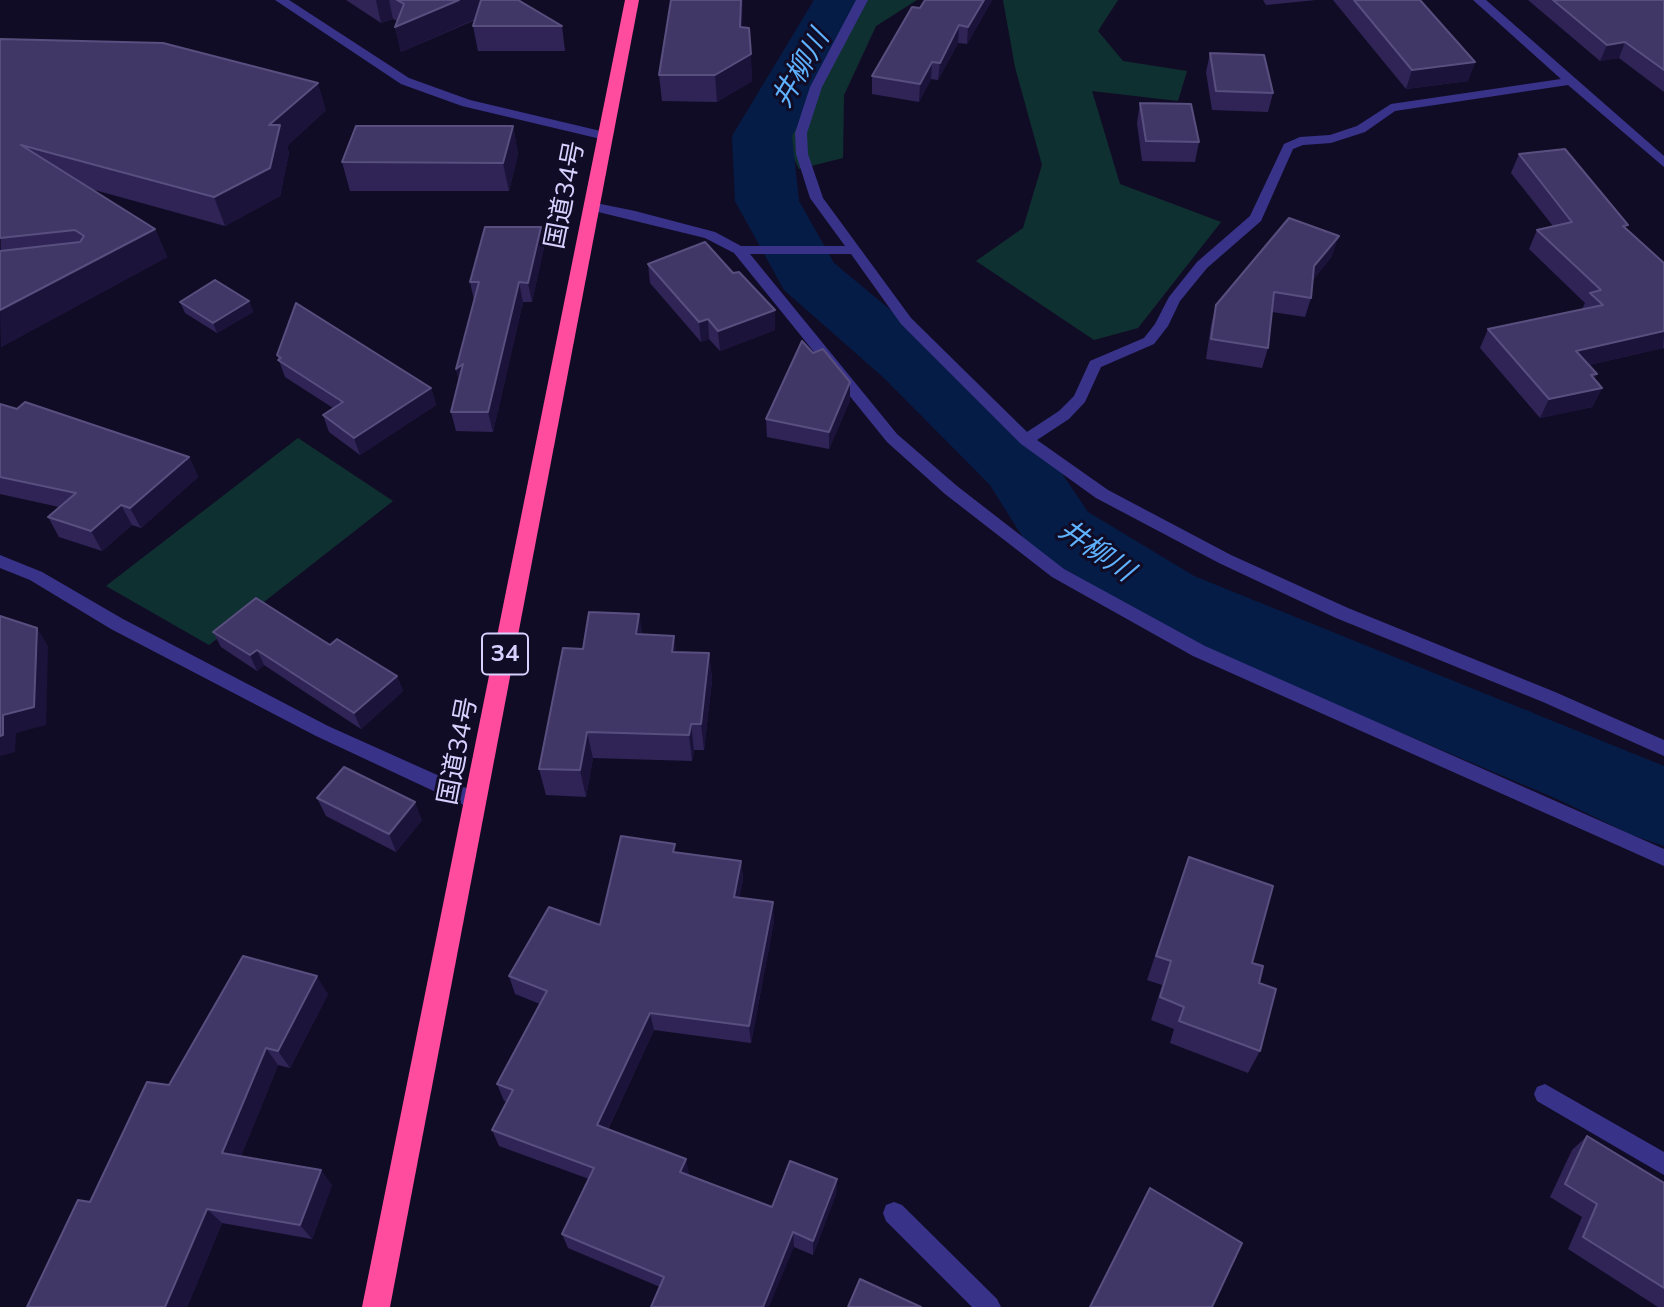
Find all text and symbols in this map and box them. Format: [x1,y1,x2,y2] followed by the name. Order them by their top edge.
[765,24,837,114] water label: 井柳川
[539,138,591,252] street label: 国道34号
[1052,513,1140,589] water label: 井柳川
[482,634,528,674] road number: 34
[432,694,484,808] street label: 国道34号

